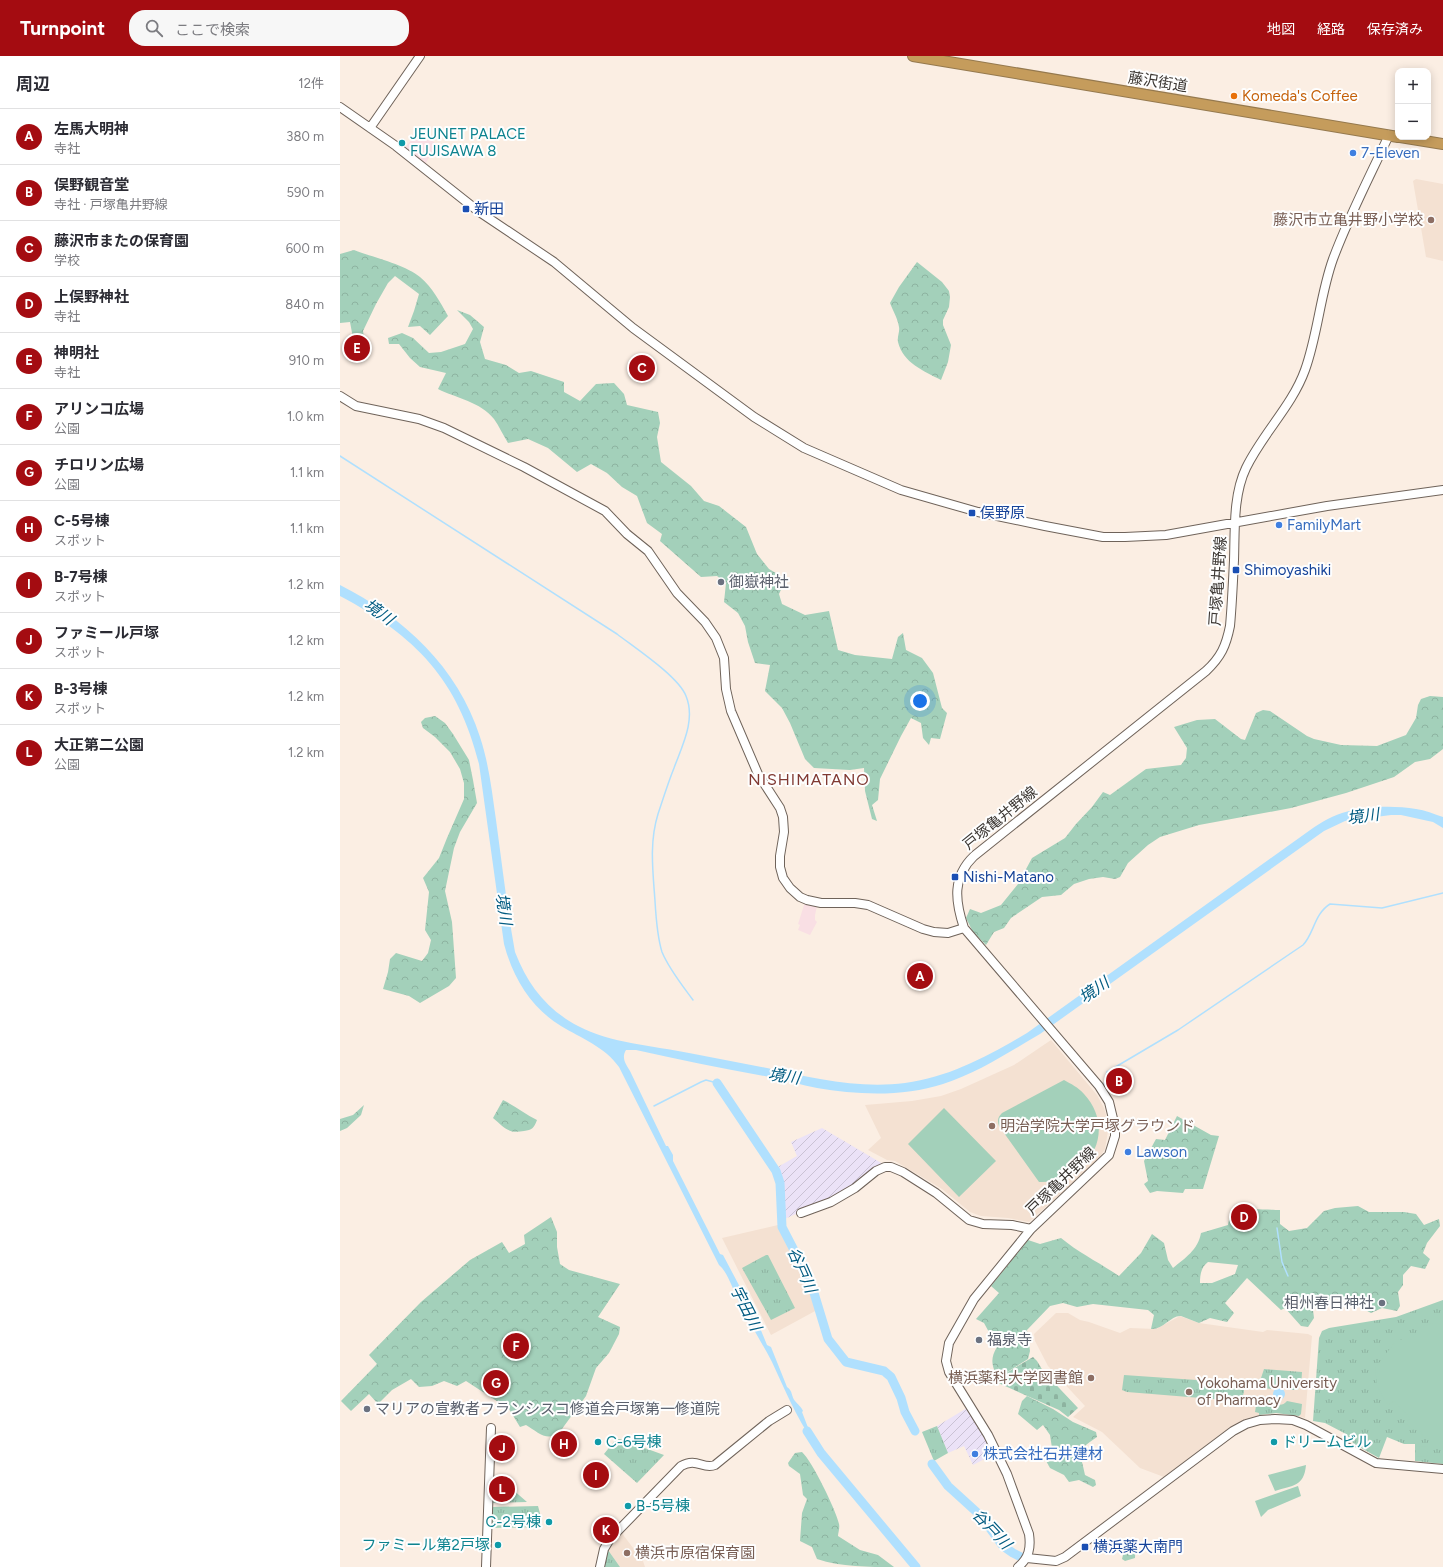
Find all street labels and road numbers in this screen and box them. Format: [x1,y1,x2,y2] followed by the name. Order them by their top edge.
[1127,68,1189,96] street label: 藤沢街道
[1206,535,1230,627] street label: 戸塚亀井野線
[959,783,1041,853] street label: 戸塚亀井野線
[1022,1143,1100,1219] street label: 戸塚亀井野線

